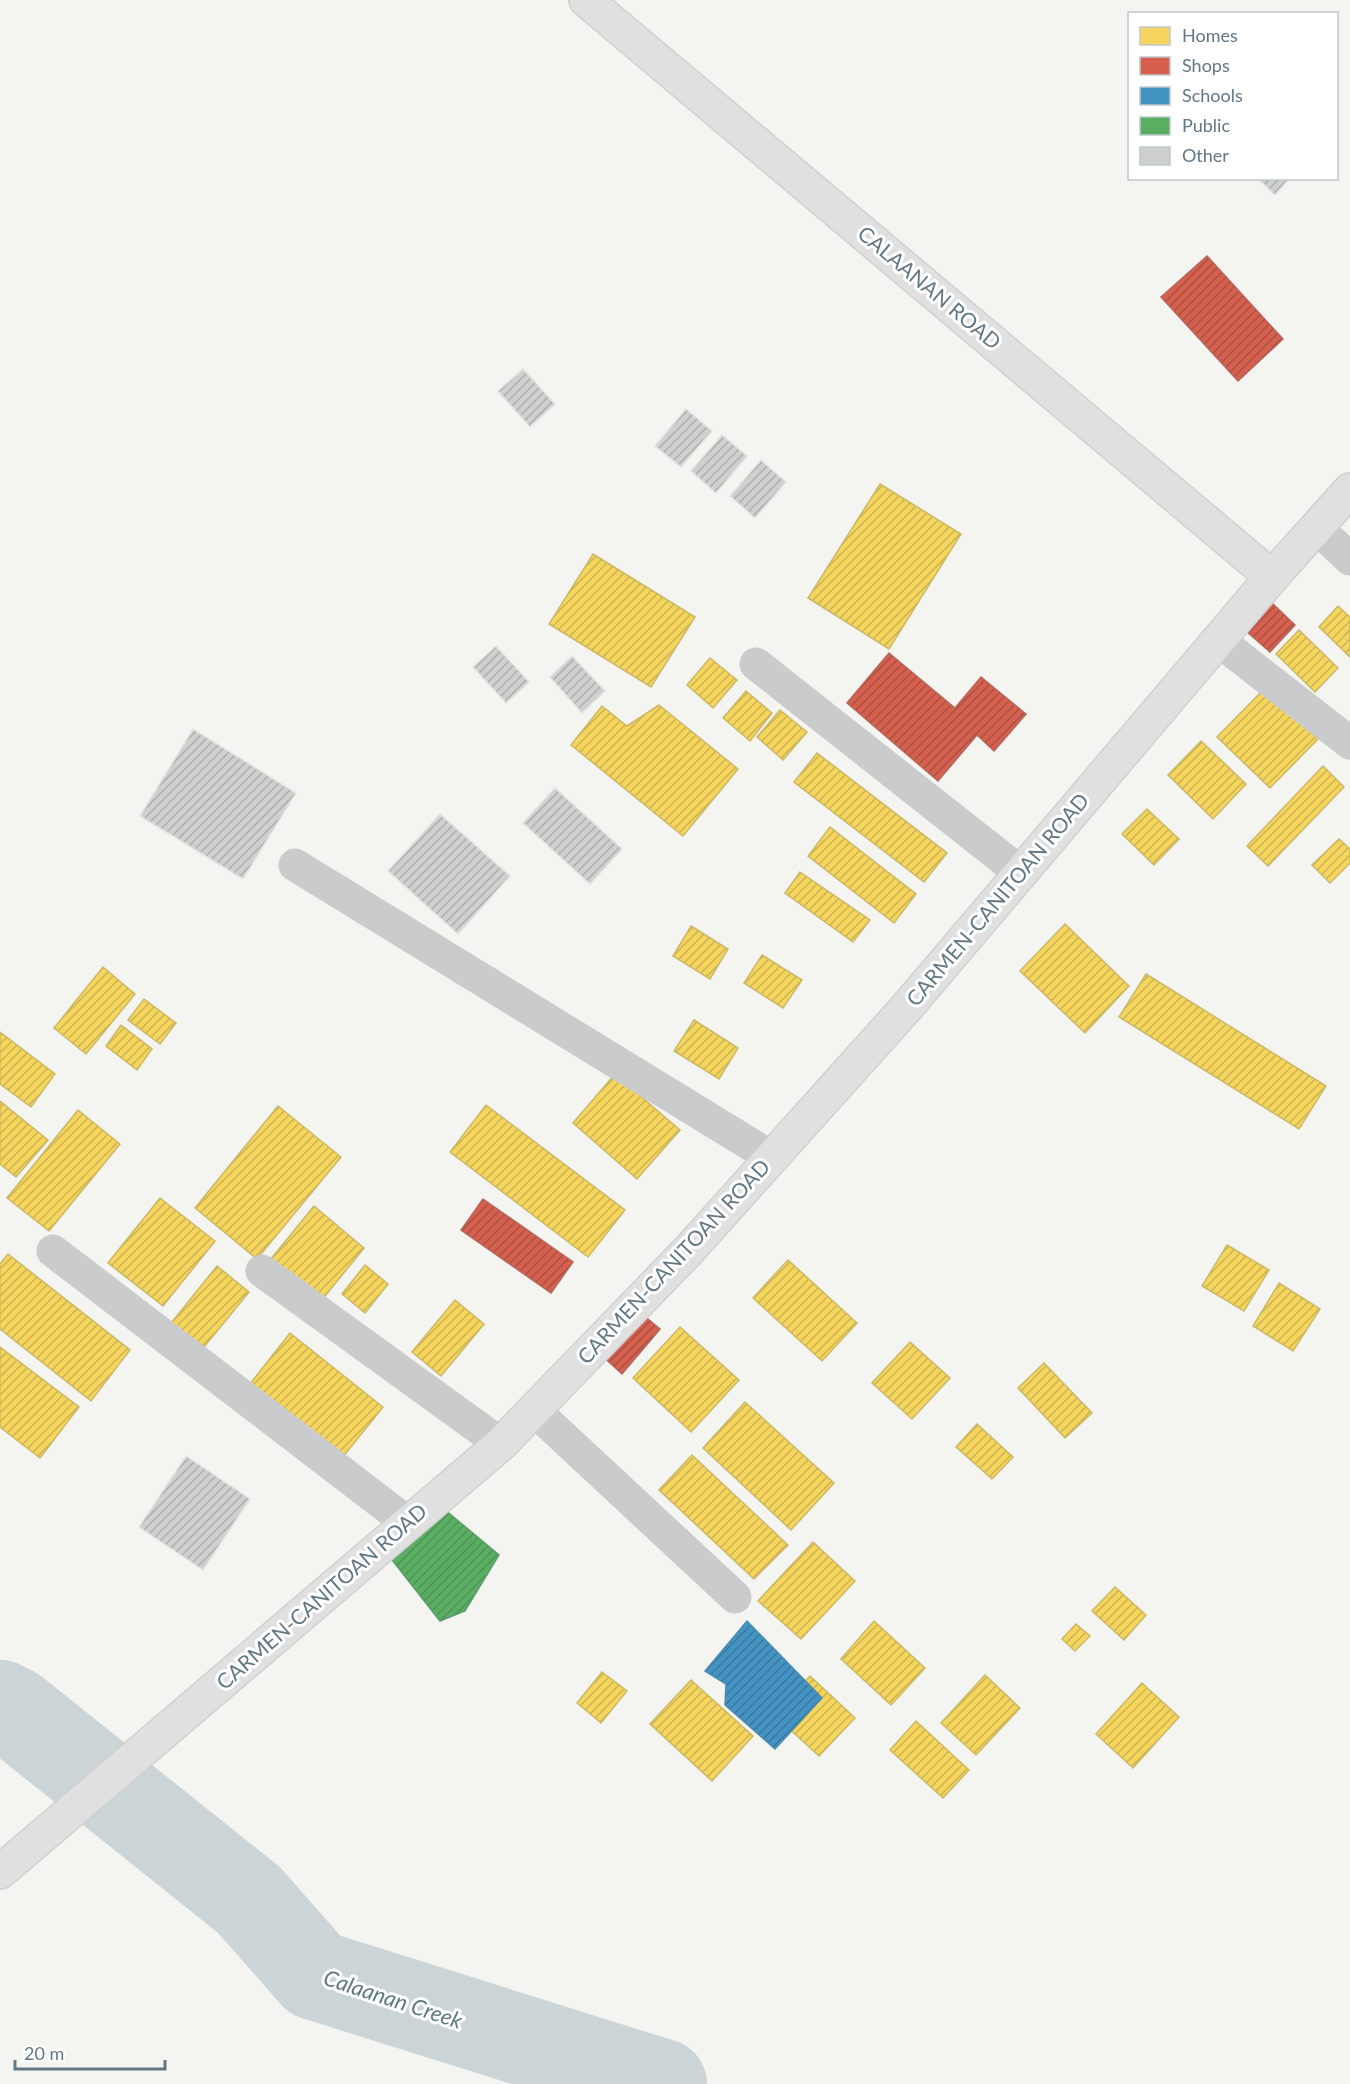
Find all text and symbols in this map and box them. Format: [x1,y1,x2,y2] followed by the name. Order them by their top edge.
[1128,12,1338,180] legend
[1182,24,1238,46] text: Homes
[1182,54,1230,76] text: Shops
[1182,84,1243,106] text: Schools
[1182,114,1230,136] text: Public
[1182,144,1229,166] text: Other
[853,220,1006,354] street label: CALAANAN ROAD
[900,787,1093,1011] street label: CARMEN-CANITOAN ROAD
[572,1154,774,1368] street label: CARMEN-CANITOAN ROAD
[211,1498,431,1694] street label: CARMEN-CANITOAN ROAD
[320,1963,466,2034] water label: Calaanan Creek
[15,2033,165,2071] scale bar
[24,2042,64,2064] text: 20 m

